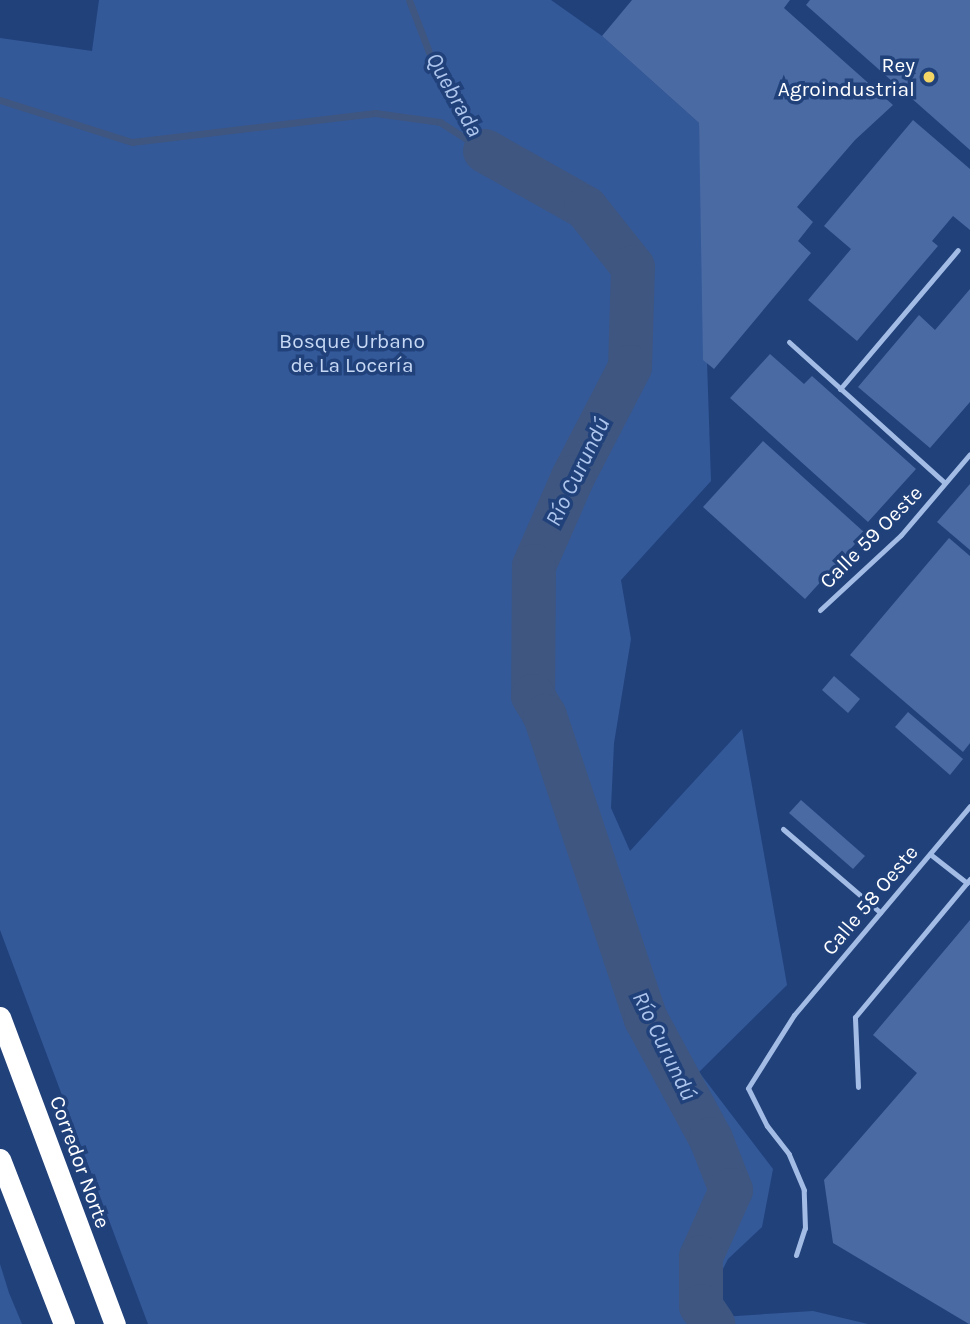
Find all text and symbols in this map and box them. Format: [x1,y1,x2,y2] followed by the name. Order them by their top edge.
[420,48,488,142] water label: Quebrada
[778,52,915,102] place label: Rey Agroindustrial
[921,69,937,85] marker: Rey Agroindustrial
[279,328,425,378] park label: Bosque Urbano de La Locería
[540,413,616,531] water label: Río Curundú
[814,480,928,594] street label: Calle 59 Oeste
[817,840,923,960] street label: Calle 58 Oeste
[626,987,702,1105] water label: Río Curundú
[44,1092,116,1232] street label: Corredor Norte

